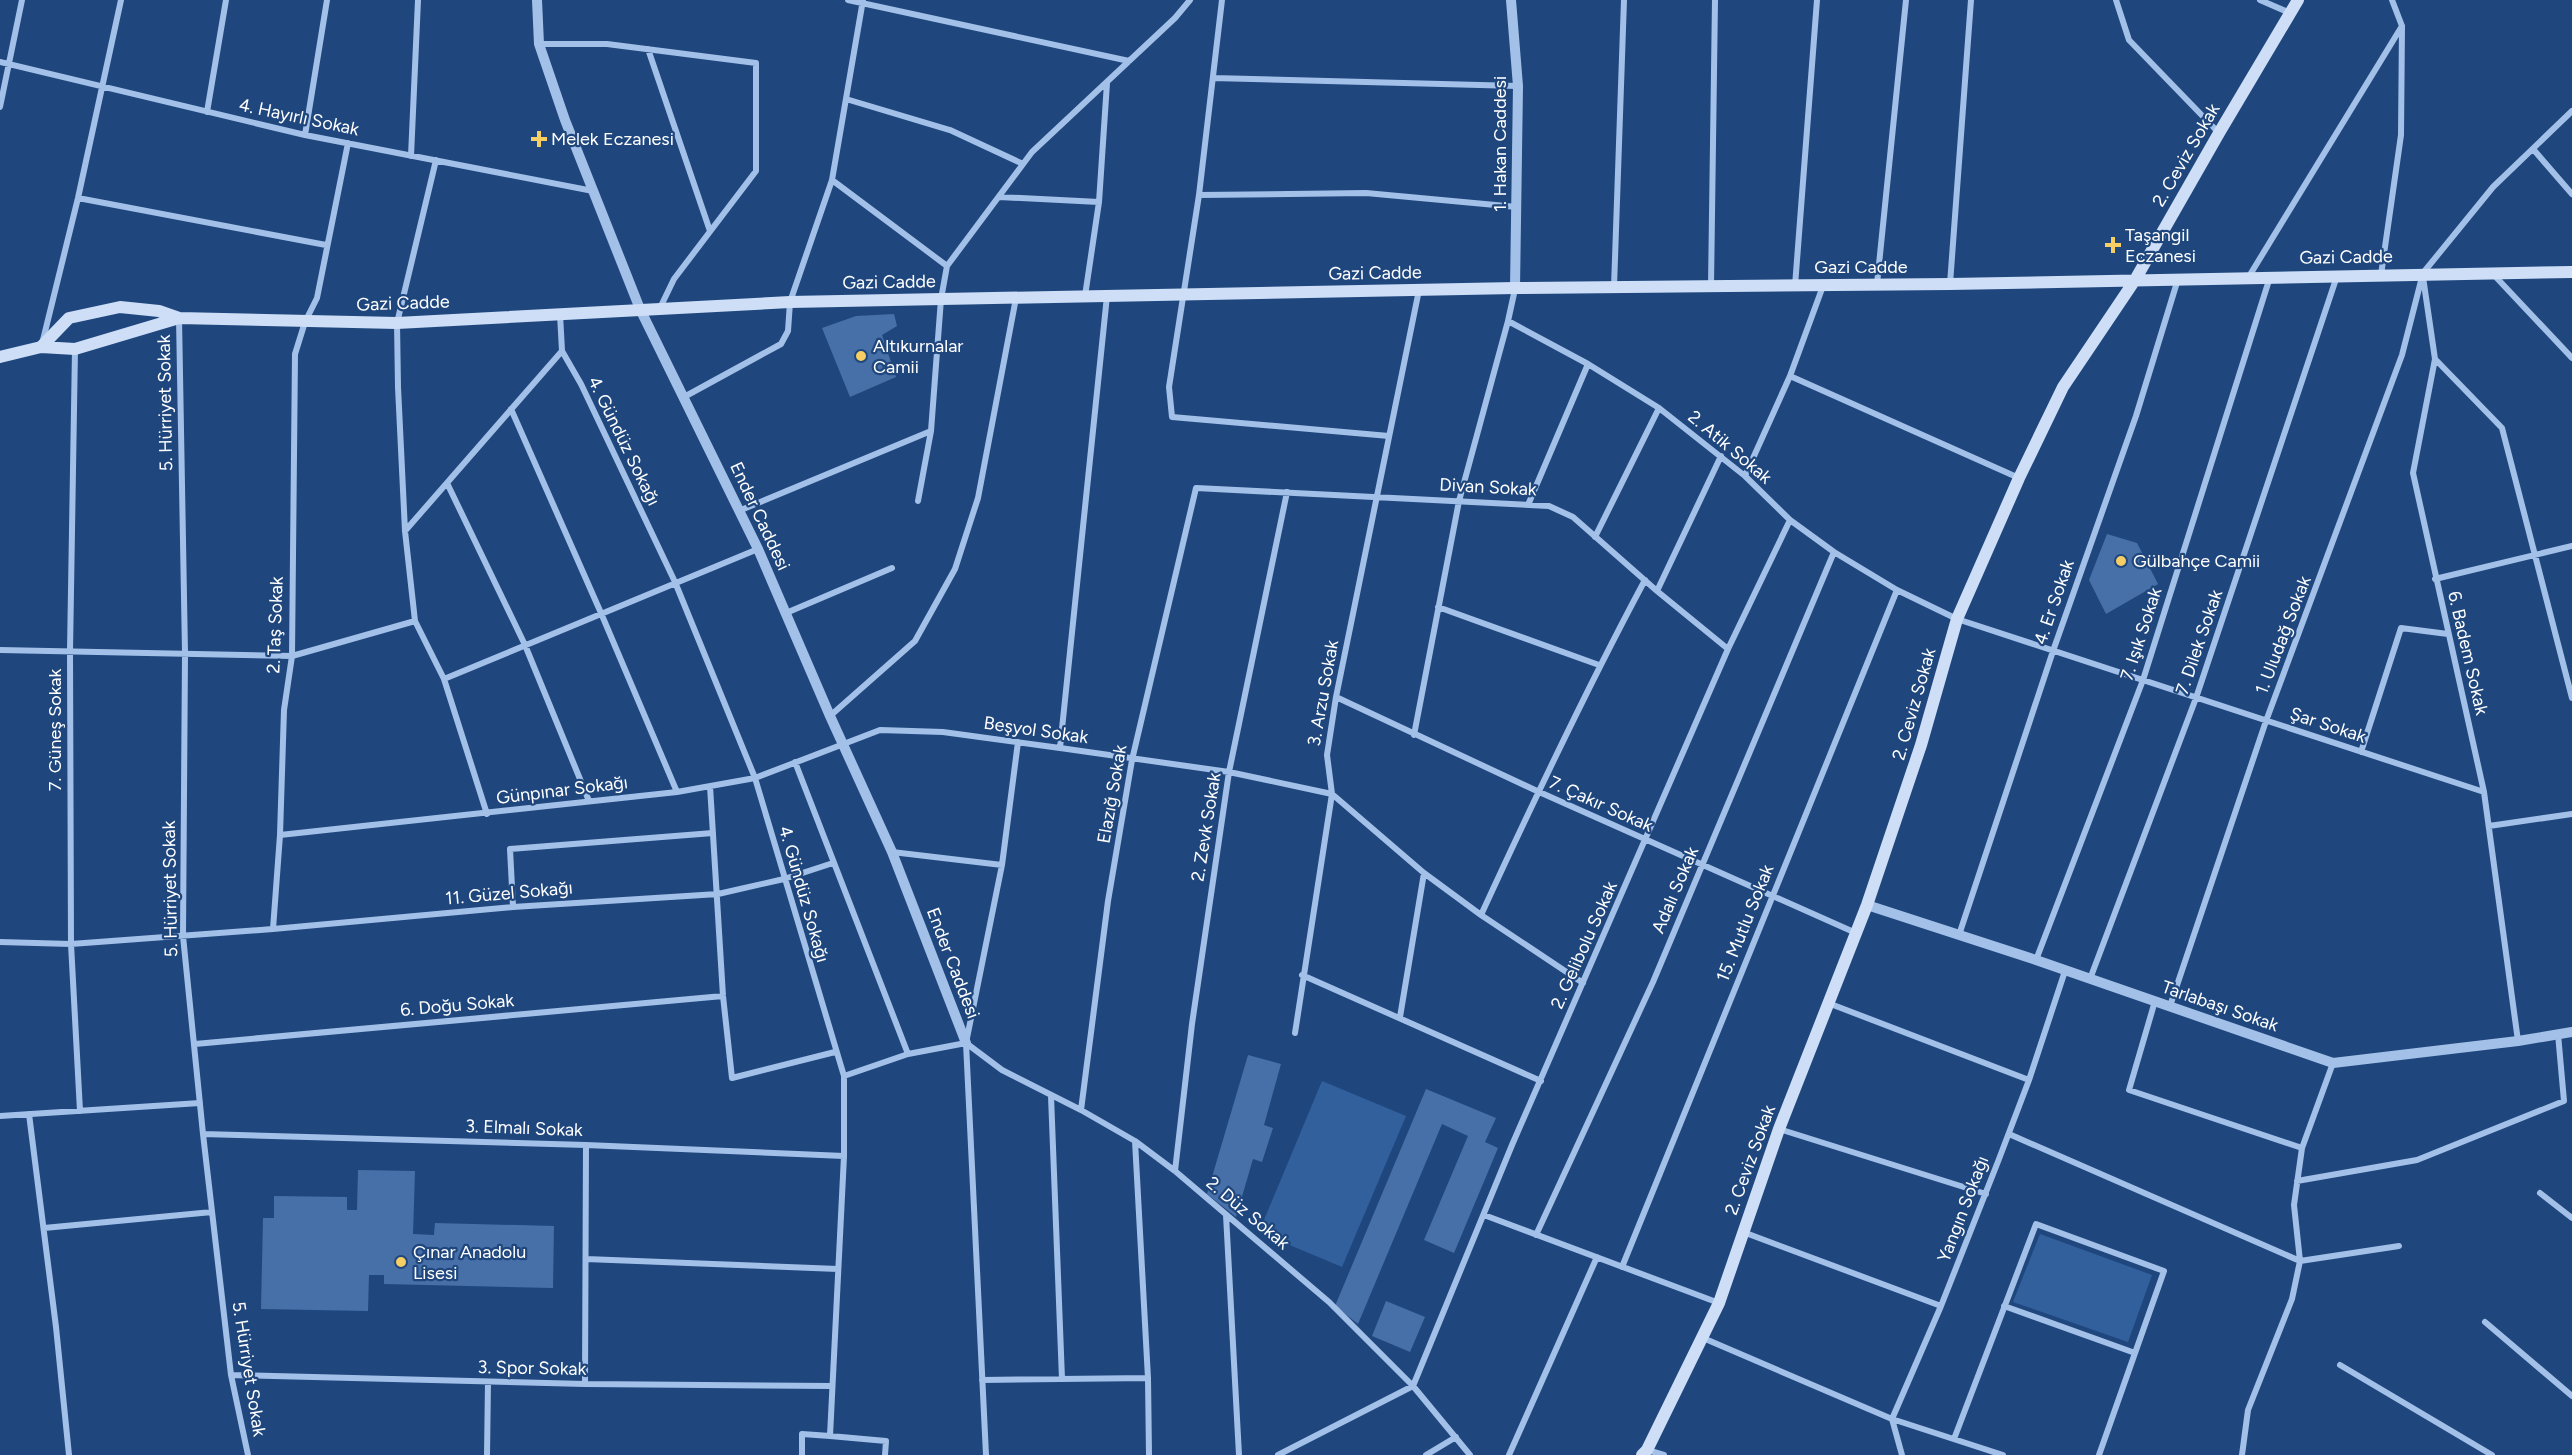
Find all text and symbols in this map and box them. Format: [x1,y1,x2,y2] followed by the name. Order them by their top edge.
[1489,76,1511,212] street label: 1. Hakan Caddesi
[237,94,361,141] street label: 4. Hayırlı Sokak
[2148,99,2225,211] street label: 2. Ceviz Sokak
[551,128,674,150] place label: Melek Eczanesi
[532,132,546,146] marker: Melek Eczanesi
[2125,224,2196,267] place label: Taşangil Eczanesi
[2106,238,2120,252] marker: Taşangil Eczanesi
[2299,245,2393,269] street label: Gazi Cadde
[1814,256,1908,278] street label: Gazi Cadde
[1328,261,1422,285] street label: Gazi Cadde
[842,270,936,294] street label: Gazi Cadde
[356,290,450,316] street label: Gazi Cadde
[153,334,177,472] street label: 5. Hürriyet Sokak
[873,335,963,378] place label: Altıkurnalar Camii
[854,349,868,363] marker: Altıkurnalar Camii
[583,373,665,509] street label: 4. Gündüz Sokağı
[1684,406,1777,489] street label: 2. Atik Sokak
[725,458,795,574] street label: Ender Caddesi
[1439,473,1537,501] street label: Divan Sokak
[2133,550,2260,572] place label: Gülbahçe Camii
[2114,554,2128,568] marker: Gülbahçe Camii
[2029,556,2079,647] street label: 4. Er Sokak
[2250,572,2316,697] street label: 1. Uludağ Sokak
[262,576,288,674] street label: 2. Taş Sokak
[2116,584,2166,683] street label: 7. Işık Sokak
[2171,586,2227,697] street label: 7. Dilek Sokak
[2443,589,2493,717] street label: 6. Badem Sokak
[1303,638,1343,748] street label: 3. Arzu Sokak
[1887,645,1941,763] street label: 2. Ceviz Sokak
[44,669,66,791] street label: 7. Güneş Sokak
[2287,702,2369,748] street label: Şar Sokak
[982,712,1090,748] street label: Beşyol Sokak
[1093,743,1132,845] street label: Elazığ Sokak
[495,771,629,809] street label: Günpınar Sokağı
[1187,771,1225,883] street label: 2. Zevk Sokak
[1546,771,1657,837] street label: 7. Çakır Sokak
[158,820,182,958] street label: 5. Hürriyet Sokak
[774,823,834,965] street label: 4. Gündüz Sokağı
[1647,843,1703,937] street label: Adalı Sokak
[1711,861,1779,985] street label: 15. Mutlu Sokak
[444,876,574,910] street label: 11. Güzel Sokağı
[1546,878,1622,1012] street label: 2. Gelibolu Sokak
[922,904,984,1022] street label: Ender Caddesi
[2159,976,2281,1036] street label: Tarlabaşı Sokak
[399,989,515,1021] street label: 6. Doğu Sokak
[1720,1102,1780,1218] street label: 2. Ceviz Sokak
[465,1115,583,1141] street label: 3. Elmalı Sokak
[1933,1153,1993,1265] street label: Yangın Sokağı
[1202,1172,1294,1254] street label: 2. Düz Sokak
[413,1241,526,1284] place label: Çınar Anadolu Lisesi
[394,1255,408,1269] marker: Çınar Anadolu Lisesi
[227,1300,271,1439] street label: 5. Hürriyet Sokak
[478,1356,587,1380] street label: 3. Spor Sokak

